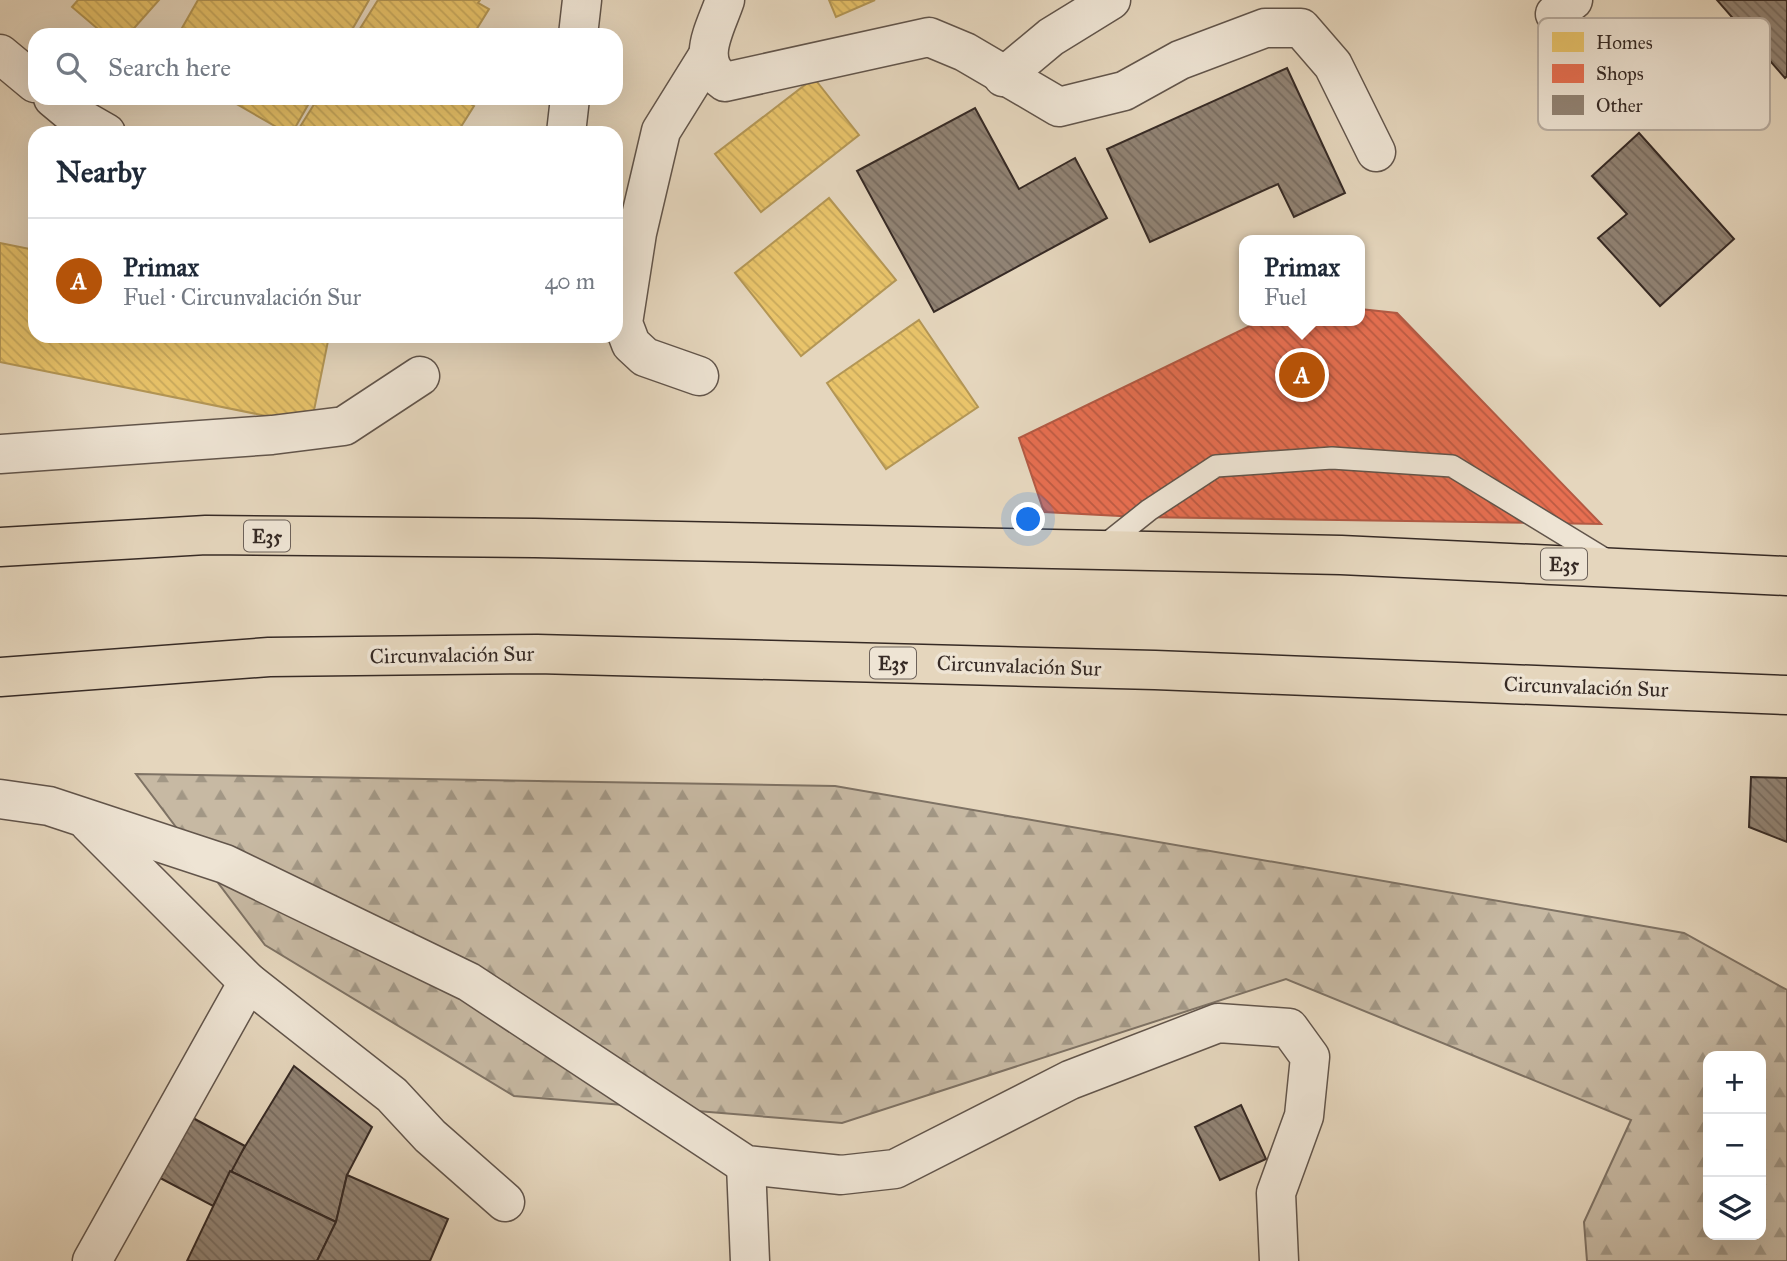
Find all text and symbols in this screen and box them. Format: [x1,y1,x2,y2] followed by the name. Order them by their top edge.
[1538,18,1770,130] legend
[28,28,623,105] search box
[1596,31,1653,54] text: Homes
[52,48,90,86] icon: search
[108,51,231,83] text: Search here
[1596,62,1644,85] text: Shops
[1596,94,1644,117] text: Other
[56,154,146,190] text: Nearby
[1239,235,1365,326] popup
[123,251,199,283] text: Primax
[1264,251,1340,283] text: Primax
[71,267,87,295] text: A
[545,267,595,295] text: 40 m
[123,283,361,311] text: Fuel · Circunvalación Sur
[1264,283,1307,311] text: Fuel
[1279,349,1325,401] pin: A
[1011,502,1045,536] your location
[244,520,290,552] road number: E35
[1541,548,1587,580] road number: E35
[369,641,535,669] street label: Circunvalación Sur
[870,648,916,678] road number: E35
[936,650,1102,682] street label: Circunvalación Sur
[1503,671,1669,703] street label: Circunvalación Sur
[1703,1051,1766,1240] map controls
[1703,1051,1766,1114] button: +
[1703,1114,1766,1177] button: −
[1703,1177,1766,1240] button: layers

